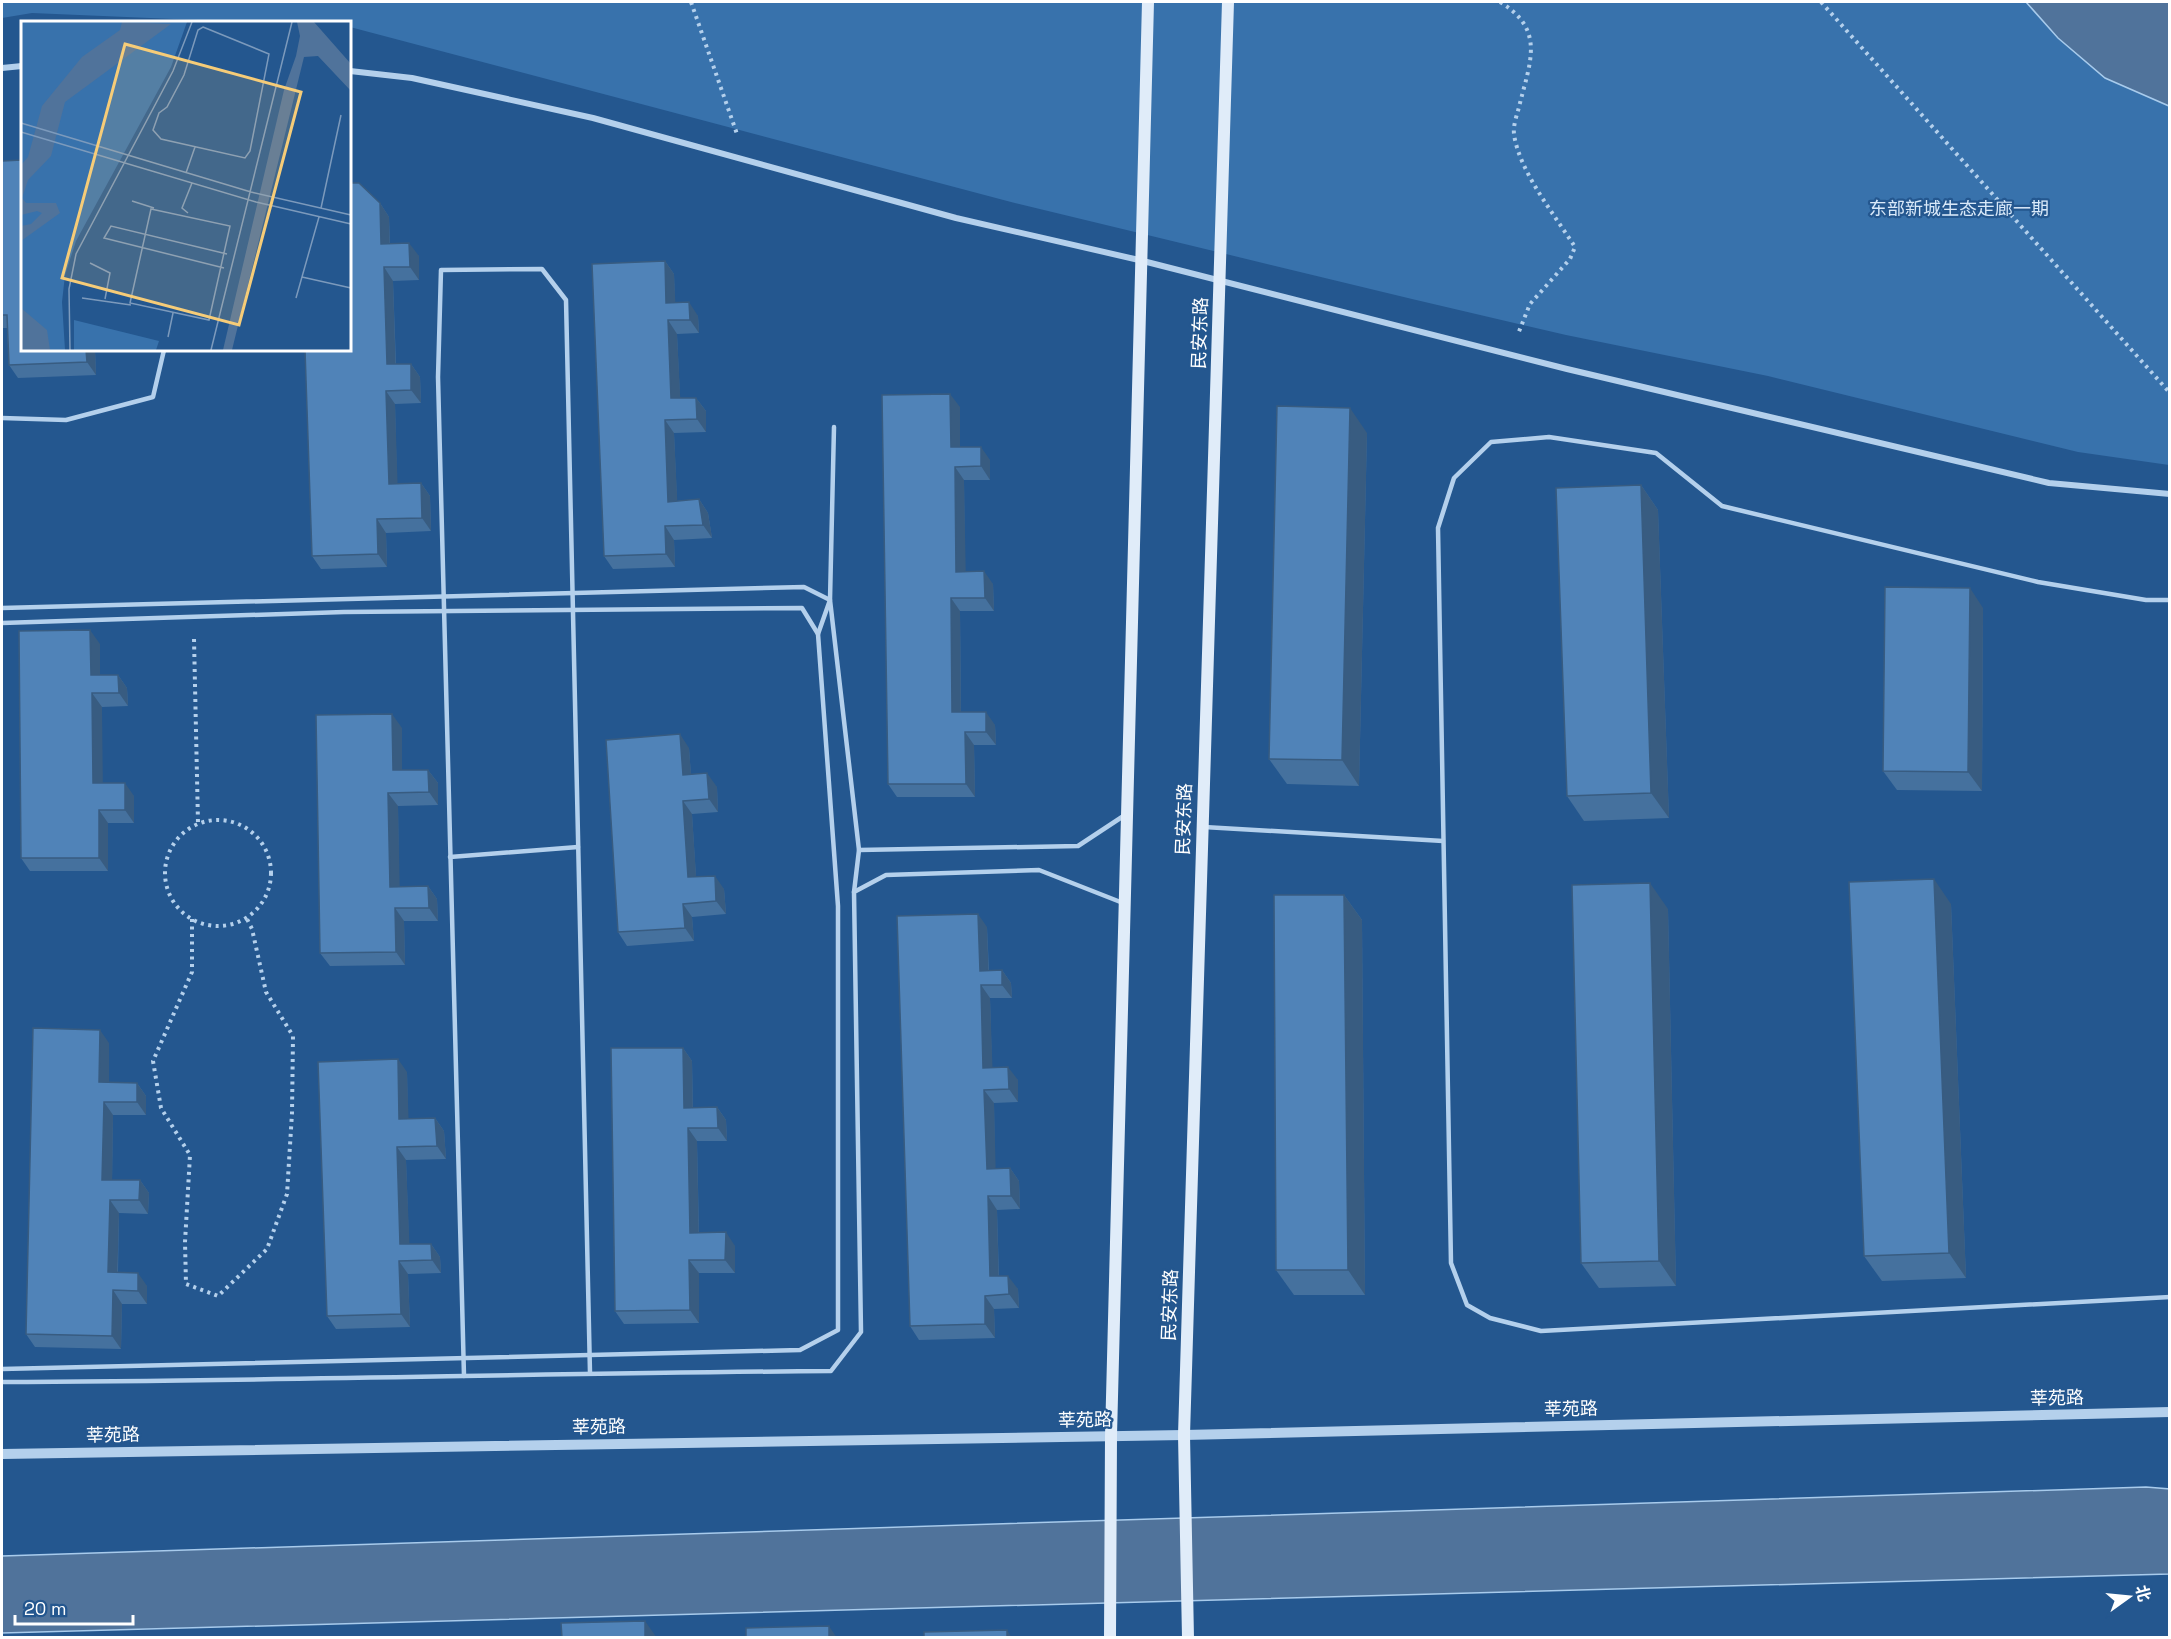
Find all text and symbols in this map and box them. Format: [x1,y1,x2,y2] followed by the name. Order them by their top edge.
[21,21,351,351] inset map
[1869,197,2049,220] park label: 东部新城生态走廊一期
[1187,297,1212,369] street label: 民安东路
[1171,783,1196,855] street label: 民安东路
[1157,1269,1182,1341] street label: 民安东路
[2030,1386,2084,1409] street label: 莘苑路
[1544,1397,1598,1420] street label: 莘苑路
[1058,1408,1112,1431] street label: 莘苑路
[572,1415,626,1438] street label: 莘苑路
[86,1423,140,1446] street label: 莘苑路
[2099,1567,2159,1627] north arrow
[2131,1583,2155,1604] text: 北
[15,1588,134,1626] scale bar
[24,1597,67,1620] text: 20 m

